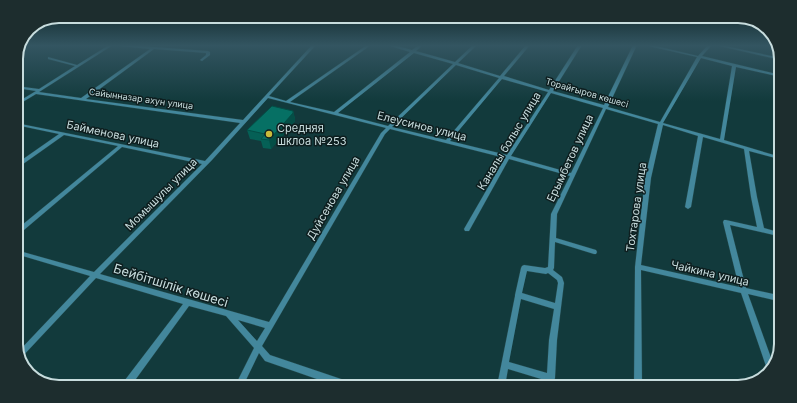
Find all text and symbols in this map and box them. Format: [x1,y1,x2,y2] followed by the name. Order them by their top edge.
[544,75,630,110] street label: Торайғыров көшесі
[88,86,194,111] street label: Сайынназар ахун улица
[474,89,544,193] street label: Каналы болыс улица
[376,108,468,144] street label: Елеусинов улица
[544,112,596,204] street label: Ерымбетов улица
[65,117,161,151] street label: Байменова улица
[277,121,347,148] place label: Средняя шклоа №253
[264,129,274,139] marker: Средняя шклоа №253
[303,154,363,242] street label: Дуйсенова улица
[122,155,200,233] street label: Момышулы улица
[623,161,649,253] street label: Тохтарова улица
[670,257,750,289] street label: Чайкина улица
[112,260,230,310] street label: Бейбітшілік көшесі

